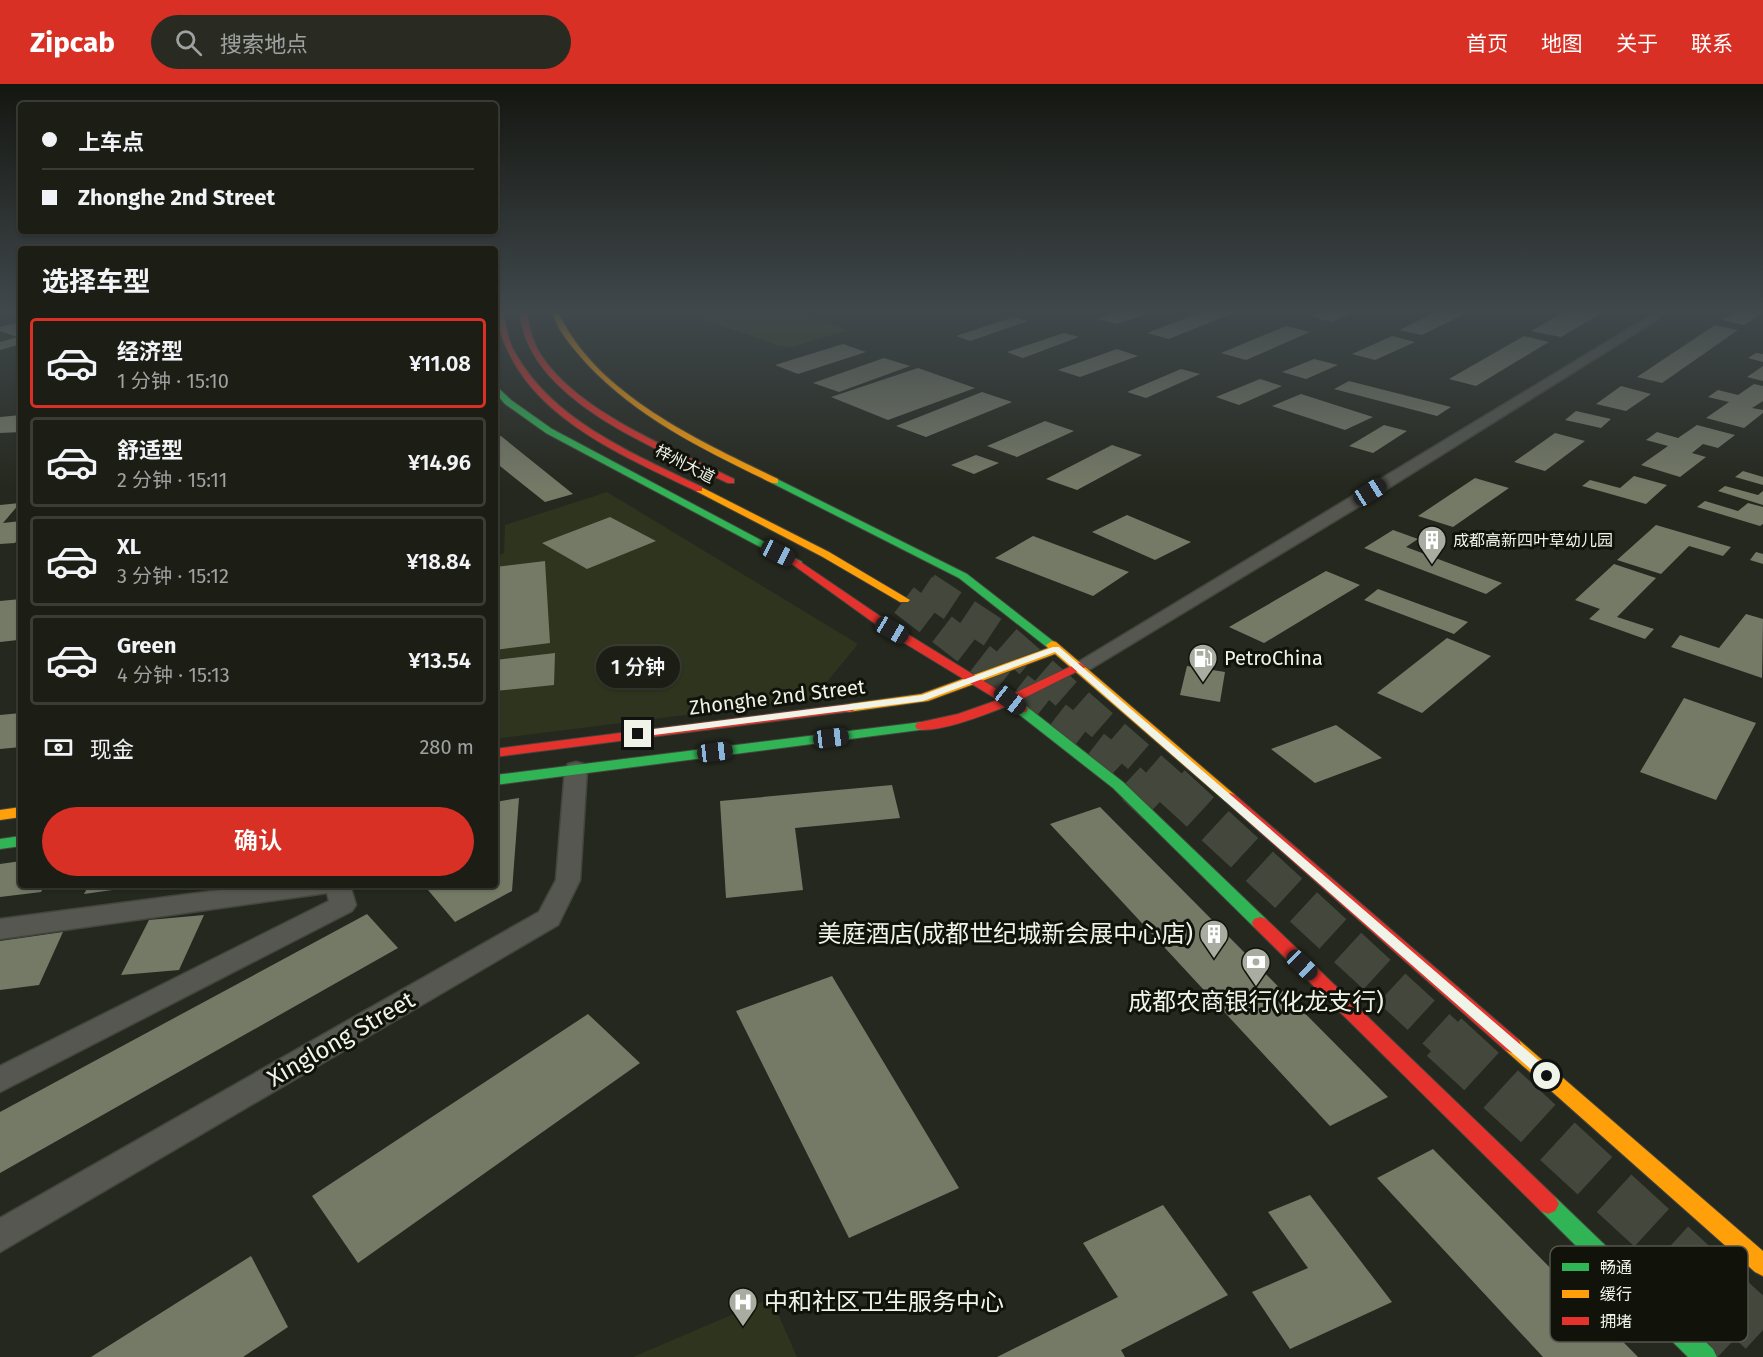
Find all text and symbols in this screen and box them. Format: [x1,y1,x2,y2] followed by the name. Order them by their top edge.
[151,15,571,69] search box
[30,26,115,59] text: Zipcab
[172,26,205,59] icon: search
[220,31,308,58] text: 搜索地点
[1466,31,1508,57] text: 首页
[1541,31,1583,57] text: 地图
[1616,31,1658,57] text: 关于
[1691,31,1733,57] text: 联系
[78,129,144,156] text: 上车点
[78,184,275,211] text: Zhonghe 2nd Street
[42,266,150,298] text: 选择车型
[45,336,99,390] icon: car
[117,338,183,365] text: 经济型
[409,350,471,377] text: ¥11.08
[117,369,229,393] text: 1 分钟 · 15:10
[45,435,99,489] icon: car
[117,437,183,464] text: 舒适型
[652,441,718,487] street label: 梓州大道
[408,449,471,476] text: ¥14.96
[117,468,227,492] text: 2 分钟 · 15:11
[1350,475,1390,509] car
[1416,524,1448,566] building icon: 成都高新四叶草幼儿园
[1453,531,1613,550] place label: 成都高新四叶草幼儿园
[117,533,141,560] text: XL
[45,534,99,588] icon: car
[758,537,798,569] car
[406,548,471,575] text: ¥18.84
[117,564,229,588] text: 3 分钟 · 15:12
[872,613,912,647] car
[117,632,176,659] text: Green
[45,633,99,687] icon: car
[1187,642,1219,684] fuel station icon: PetroChina
[1224,646,1323,670] place label: PetroChina
[409,647,471,674] text: ¥13.54
[596,647,680,689] callout: 1 分钟
[611,655,665,679] text: 1 分钟
[117,663,230,687] text: 4 分钟 · 15:13
[688,674,867,720] street label: Zhonghe 2nd Street
[990,682,1030,718] car
[624,720,651,747] route end
[812,727,850,749] car
[42,731,75,764] icon: cash
[419,735,474,759] text: 280 m
[90,736,134,763] text: 现金
[696,741,734,763] car
[42,807,474,876] button: 确认
[1198,918,1230,960] building icon: 美庭酒店(成都世纪城新会展中心店)
[817,920,1193,948] place label: 美庭酒店(成都世纪城新会展中心店)
[1240,946,1272,988] bank icon: 成都农商银行(化龙支行)
[1283,946,1321,984] car
[262,985,420,1092] street label: Xinglong Street
[1128,988,1384,1016] place label: 成都农商银行(化龙支行)
[1533,1062,1560,1089] route start
[1550,1246,1748,1342] legend
[1600,1258,1632,1277] text: 畅通
[1600,1285,1632,1304] text: 缓行
[727,1286,759,1328] hospital icon: 中和社区卫生服务中心
[764,1288,1004,1316] place label: 中和社区卫生服务中心
[1600,1312,1632,1331] text: 拥堵

